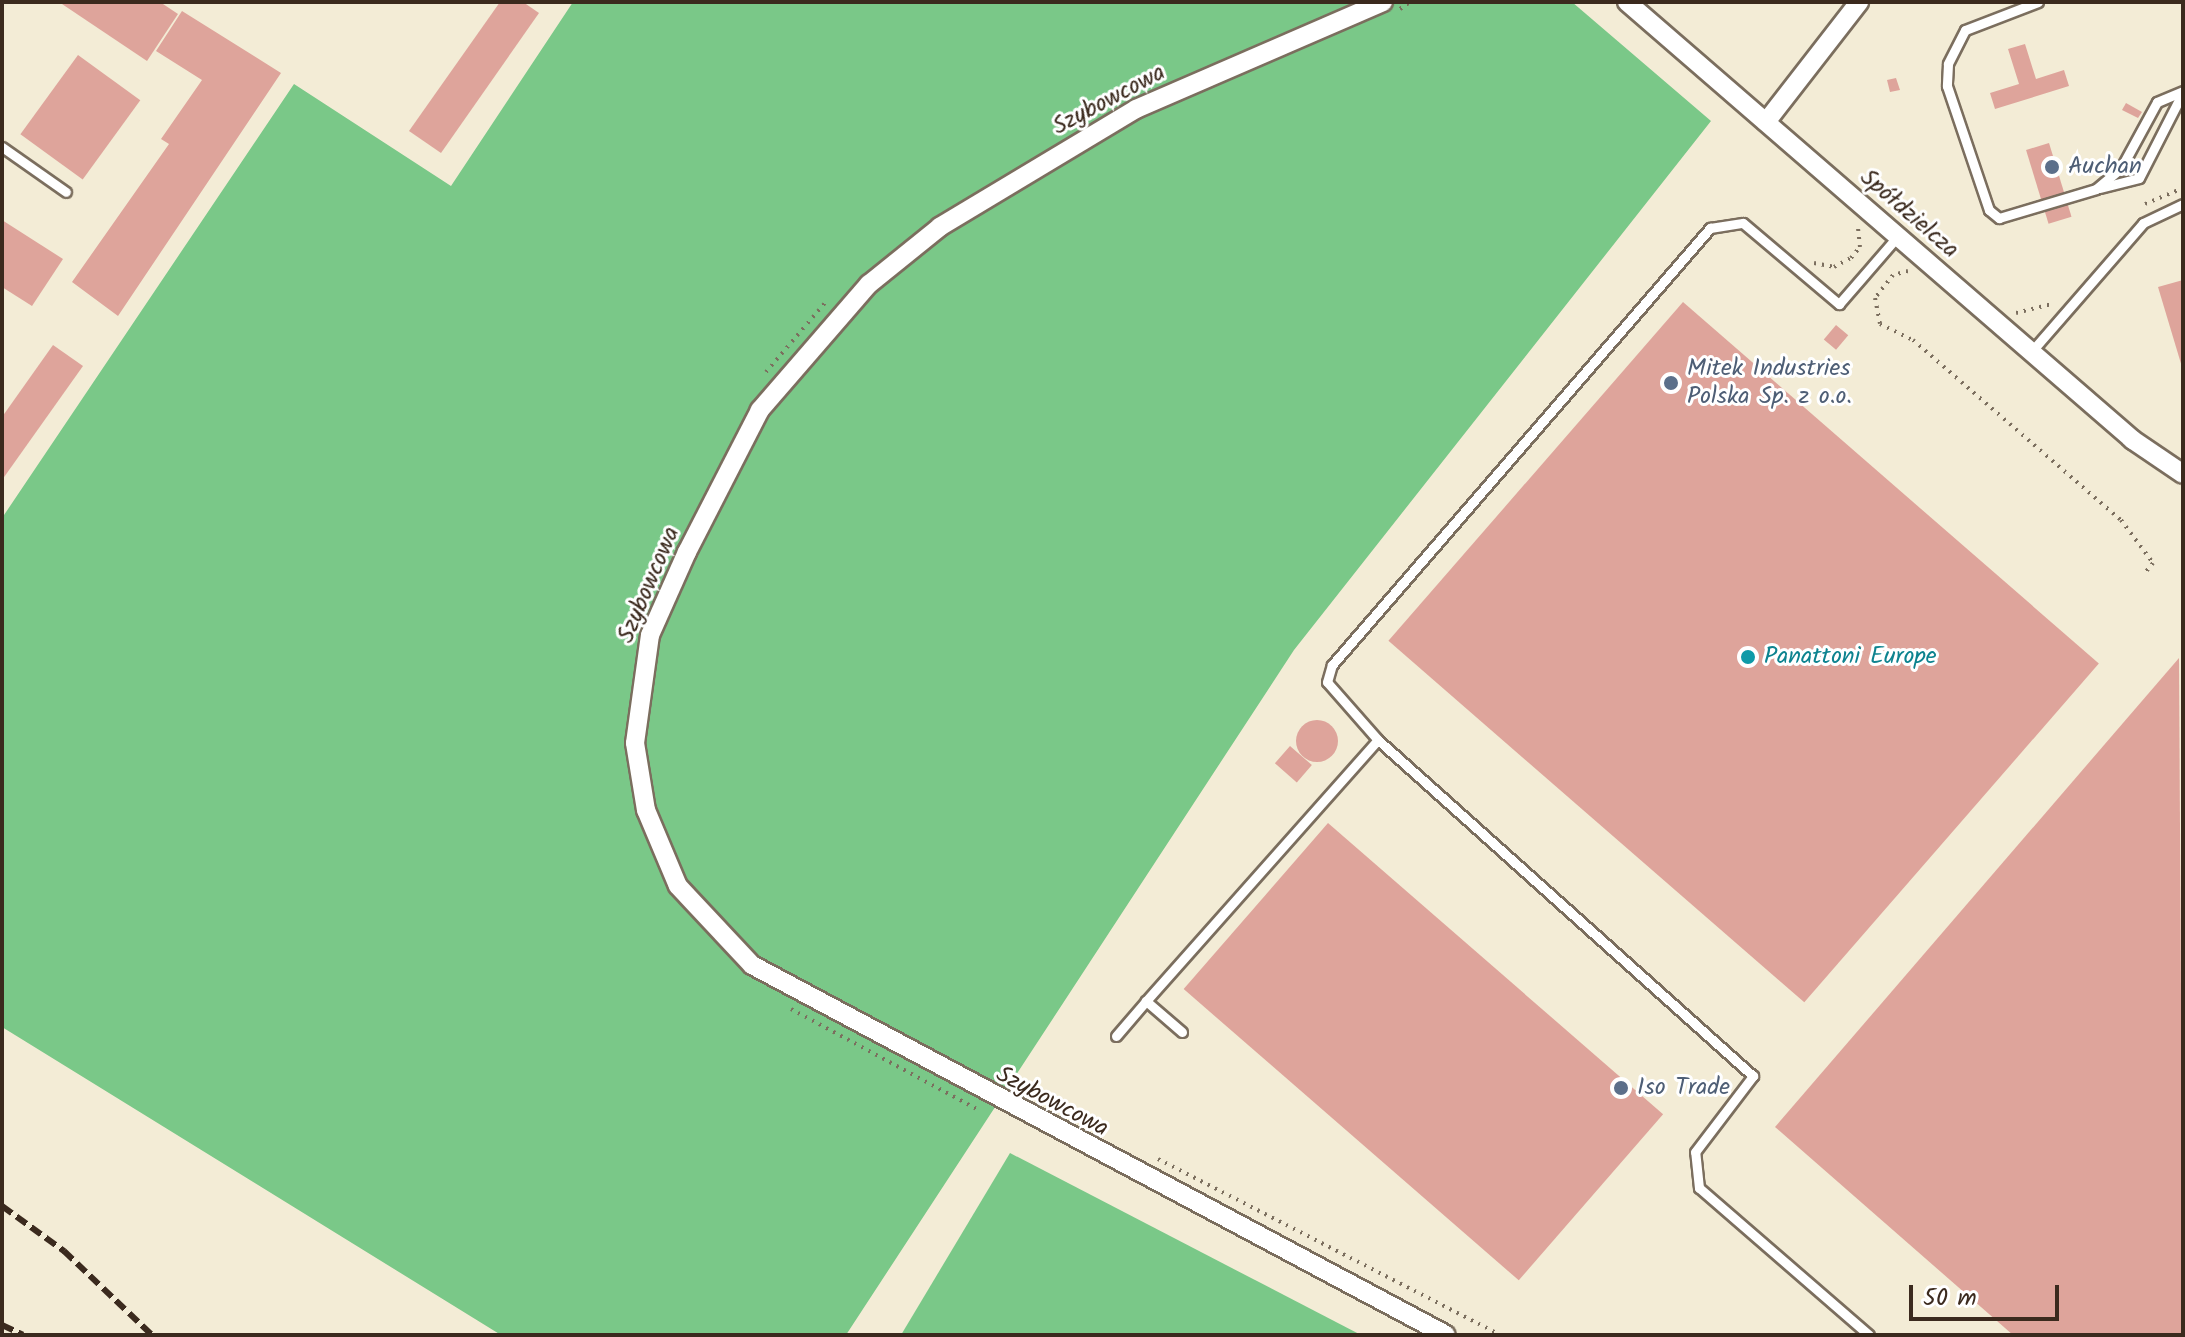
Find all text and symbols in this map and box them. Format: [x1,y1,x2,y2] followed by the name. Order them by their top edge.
[1048,58,1170,142] street label: Szybowcowa
[2068,153,2142,181] place label: Auchan
[2043,158,2061,176] marker: Auchan
[1854,163,1964,265] street label: Spółdzielcza
[1687,355,1852,411] place label: Mitek Industries Polska Sp. z o.o.
[1662,374,1680,392] marker: Mitek Industries Polska Sp. z o.o.
[612,523,686,647] street label: Szybowcowa
[1764,643,1937,671] place label: Panattoni Europe
[1739,648,1757,666] marker: Panattoni Europe
[991,1060,1113,1144] street label: Szybowcowa
[1637,1074,1730,1102] place label: Iso Trade
[1612,1079,1630,1097] marker: Iso Trade
[1913,1269,2063,1319] scale bar
[1923,1279,1977,1318] text: 50 m

